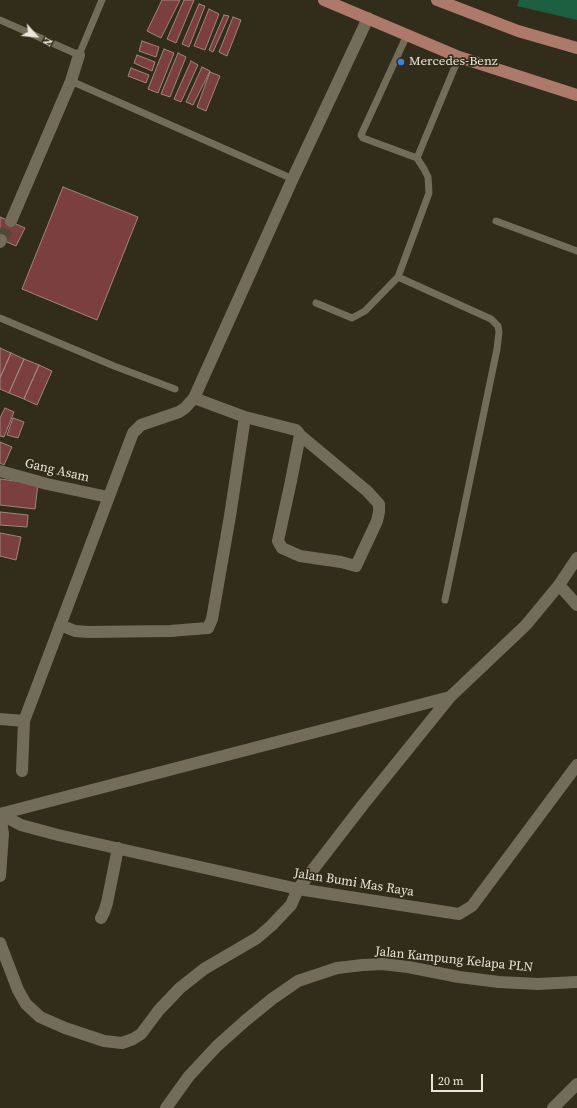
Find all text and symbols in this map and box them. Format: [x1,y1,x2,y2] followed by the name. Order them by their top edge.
[16,16,56,56] north arrow
[39,35,56,49] text: N
[409,54,498,70] place label: Mercedes-Benz
[396,57,406,67] marker: Mercedes-Benz
[23,456,91,486] street label: Gang Asam
[293,866,415,900] street label: Jalan Bumi Mas Raya
[374,944,534,976] street label: Jalan Kampung Kelapa PLN
[433,1066,485,1092] scale bar
[438,1073,464,1089] text: 20 m

